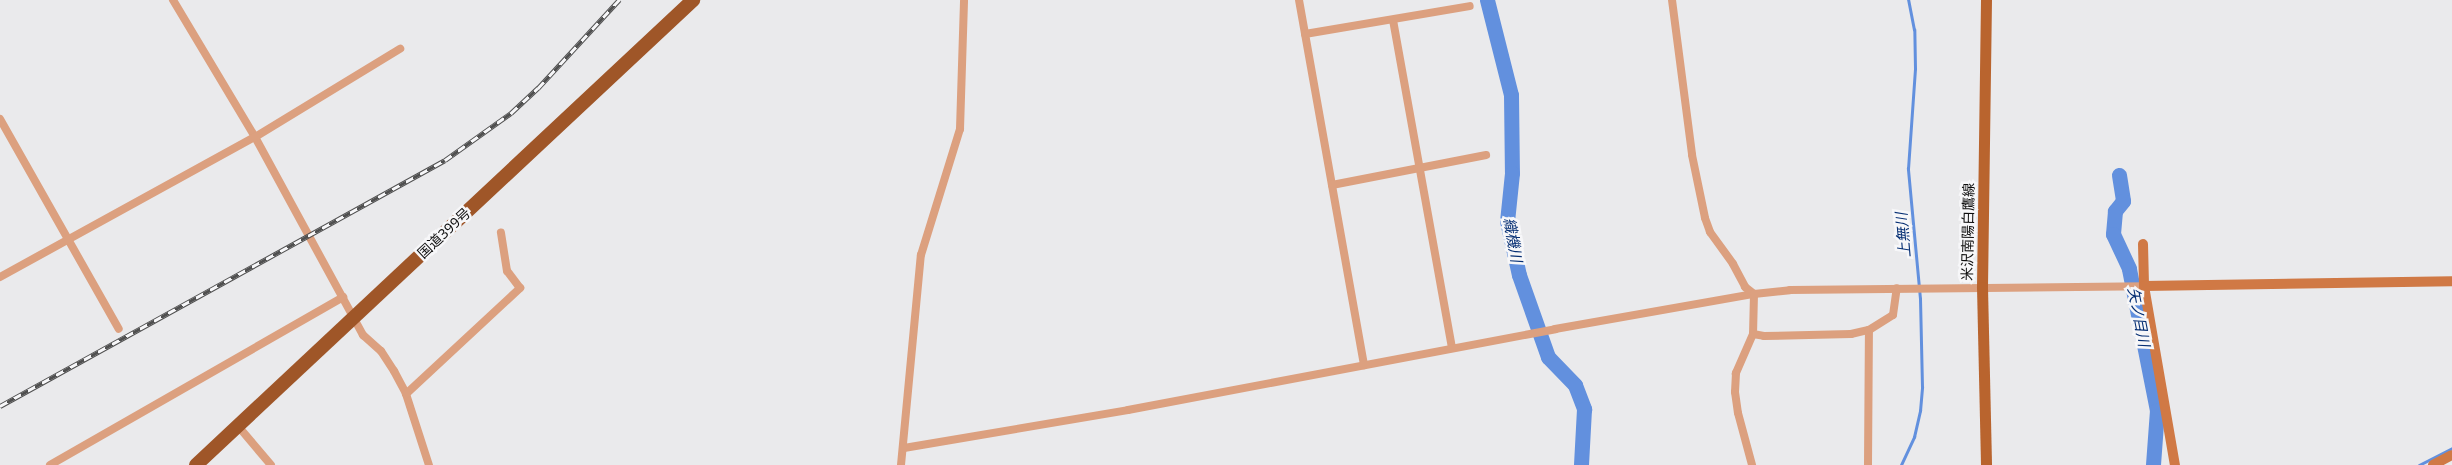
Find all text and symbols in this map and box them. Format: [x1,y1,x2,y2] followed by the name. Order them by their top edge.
[1959,183,1977,281] street label: 米沢南陽白鷹線
[414,204,474,262] street label: 国道399号
[1892,212,1914,258] water label: 上無川
[1500,216,1526,264] water label: 織機川
[2124,286,2154,348] water label: 矢ノ目川

